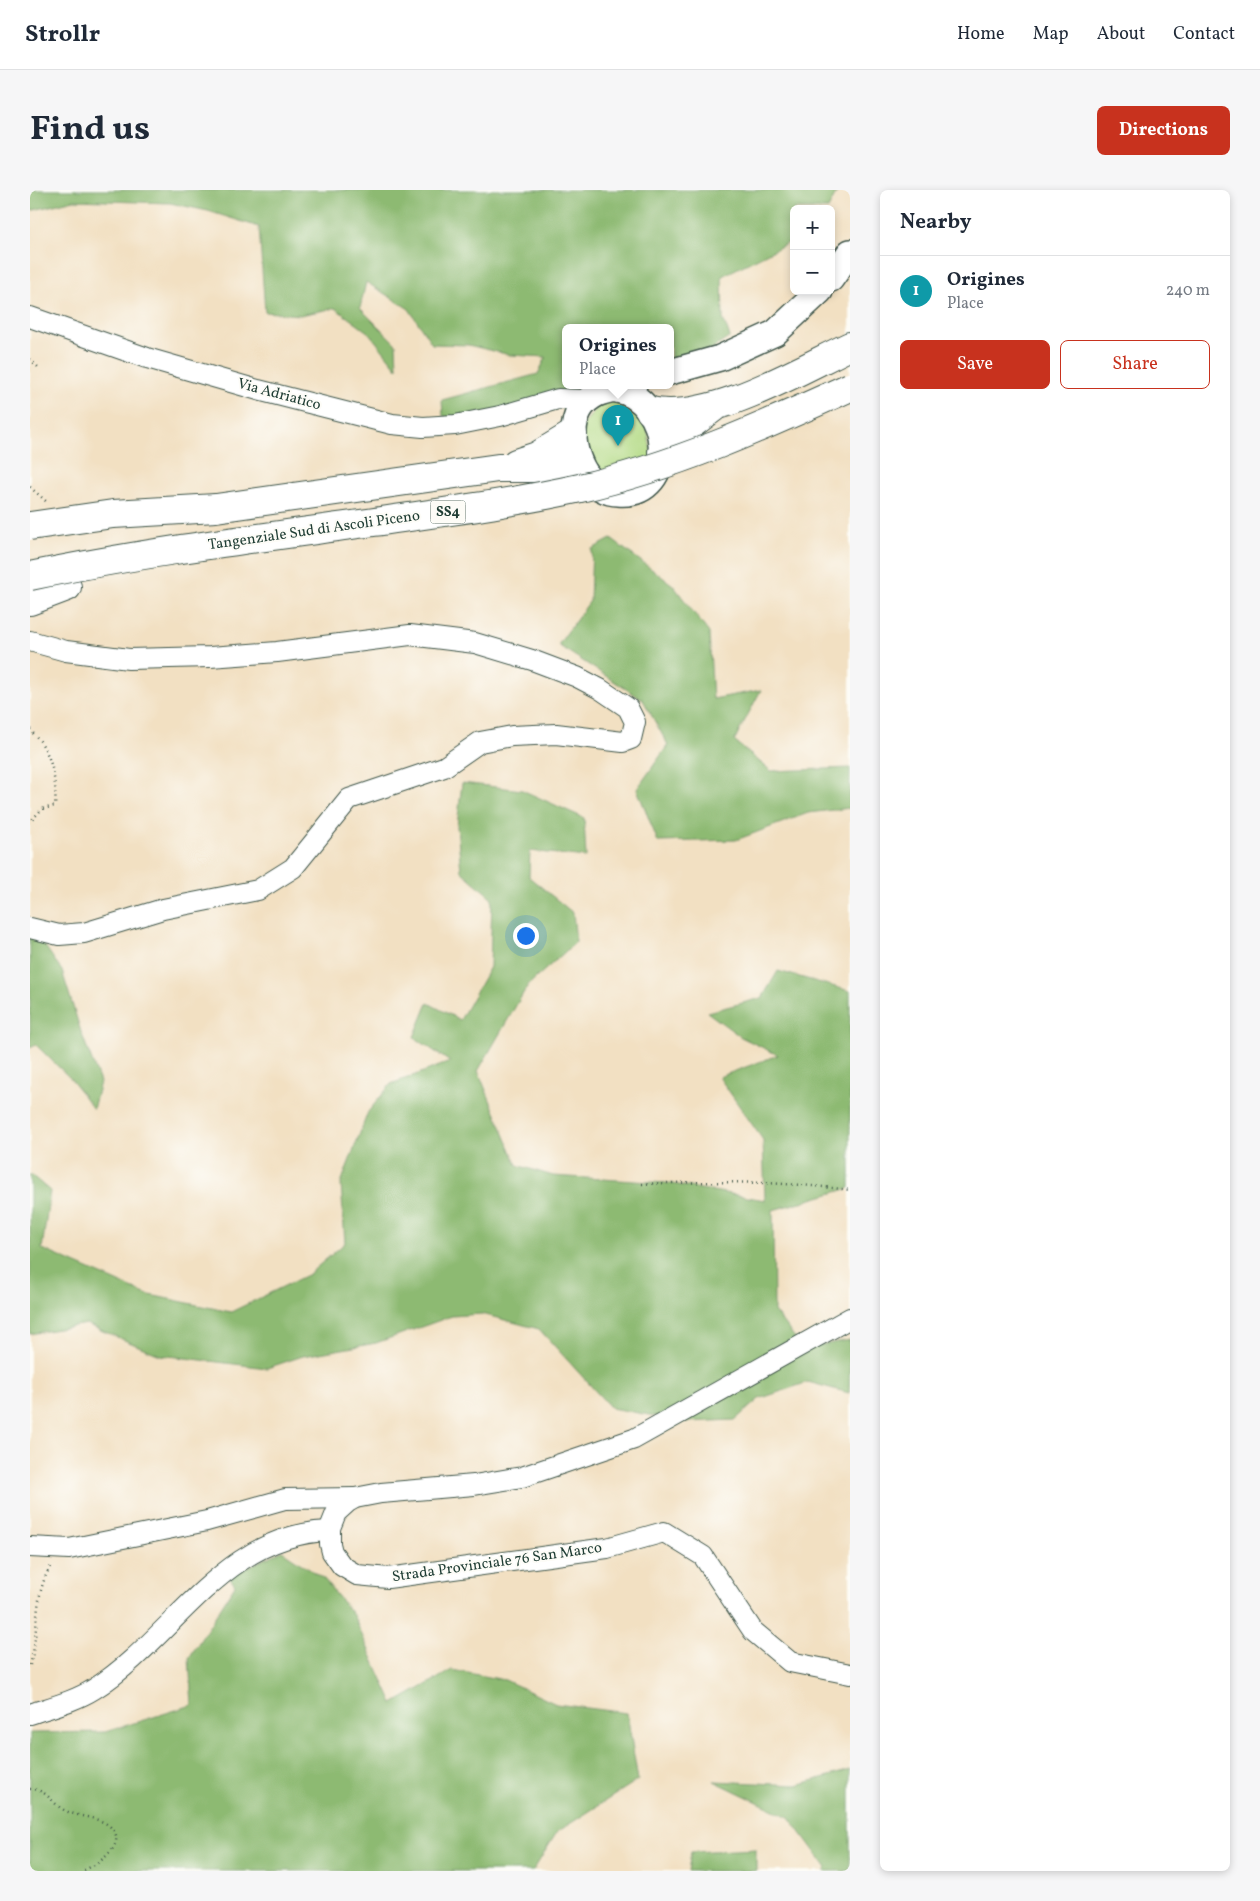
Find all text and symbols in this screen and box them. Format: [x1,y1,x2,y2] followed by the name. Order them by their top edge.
[25,18,100,52] text: Strollr
[957,22,1005,47] text: Home
[1033,22,1069,47] text: Map
[1097,22,1145,47] text: About
[1173,22,1235,47] text: Contact
[30,106,150,154] text: Find us
[1097,106,1230,155] button: Directions
[790,205,835,295] map controls
[790,205,835,250] button: +
[900,208,971,237] text: Nearby
[790,250,835,295] button: −
[947,267,1025,293] text: Origines
[913,280,919,302] text: 1
[1166,280,1210,302] text: 240 m
[947,293,984,315] text: Place
[562,324,674,389] popup
[579,333,657,359] text: Origines
[900,340,1050,389] button: Save
[1060,340,1210,389] button: Share
[579,359,616,381] text: Place
[235,374,323,416] street label: Via Adriatico
[602,405,634,446] pin: 1
[430,501,466,524] road number: SS4
[207,506,421,556] street label: Tangenziale Sud di Ascoli Piceno
[513,923,539,949] your location
[391,1538,603,1588] street label: Strada Provinciale 76 San Marco

